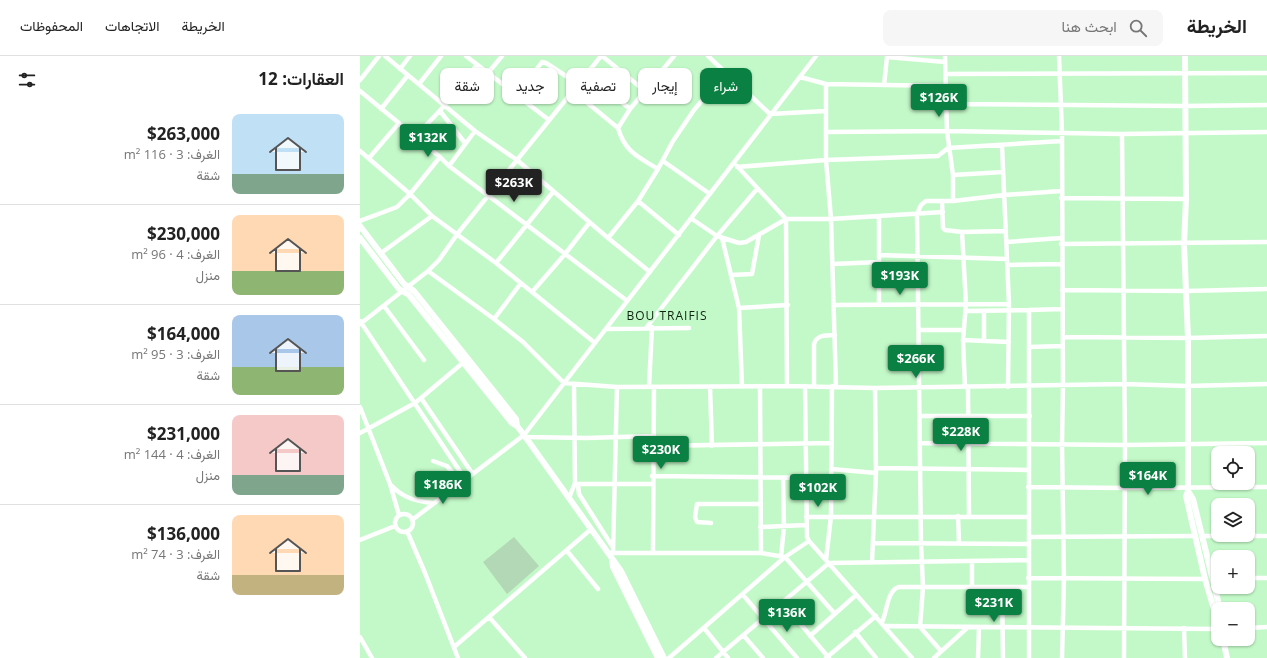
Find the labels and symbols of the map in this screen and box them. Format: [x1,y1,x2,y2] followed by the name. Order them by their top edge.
[911,84,967,118] pin: $126K
[400,124,456,158] pin: $132K
[486,169,542,203] pin: $263K
[872,262,928,296] pin: $193K
[626,307,708,324] district label: BOU TRAIFIS
[888,345,944,379] pin: $266K
[933,418,989,452] pin: $228K
[633,436,689,470] pin: $230K
[1120,462,1176,496] pin: $164K
[415,471,471,505] pin: $186K
[790,474,846,508] pin: $102K
[966,589,1022,623] pin: $231K
[759,599,815,633] pin: $136K

